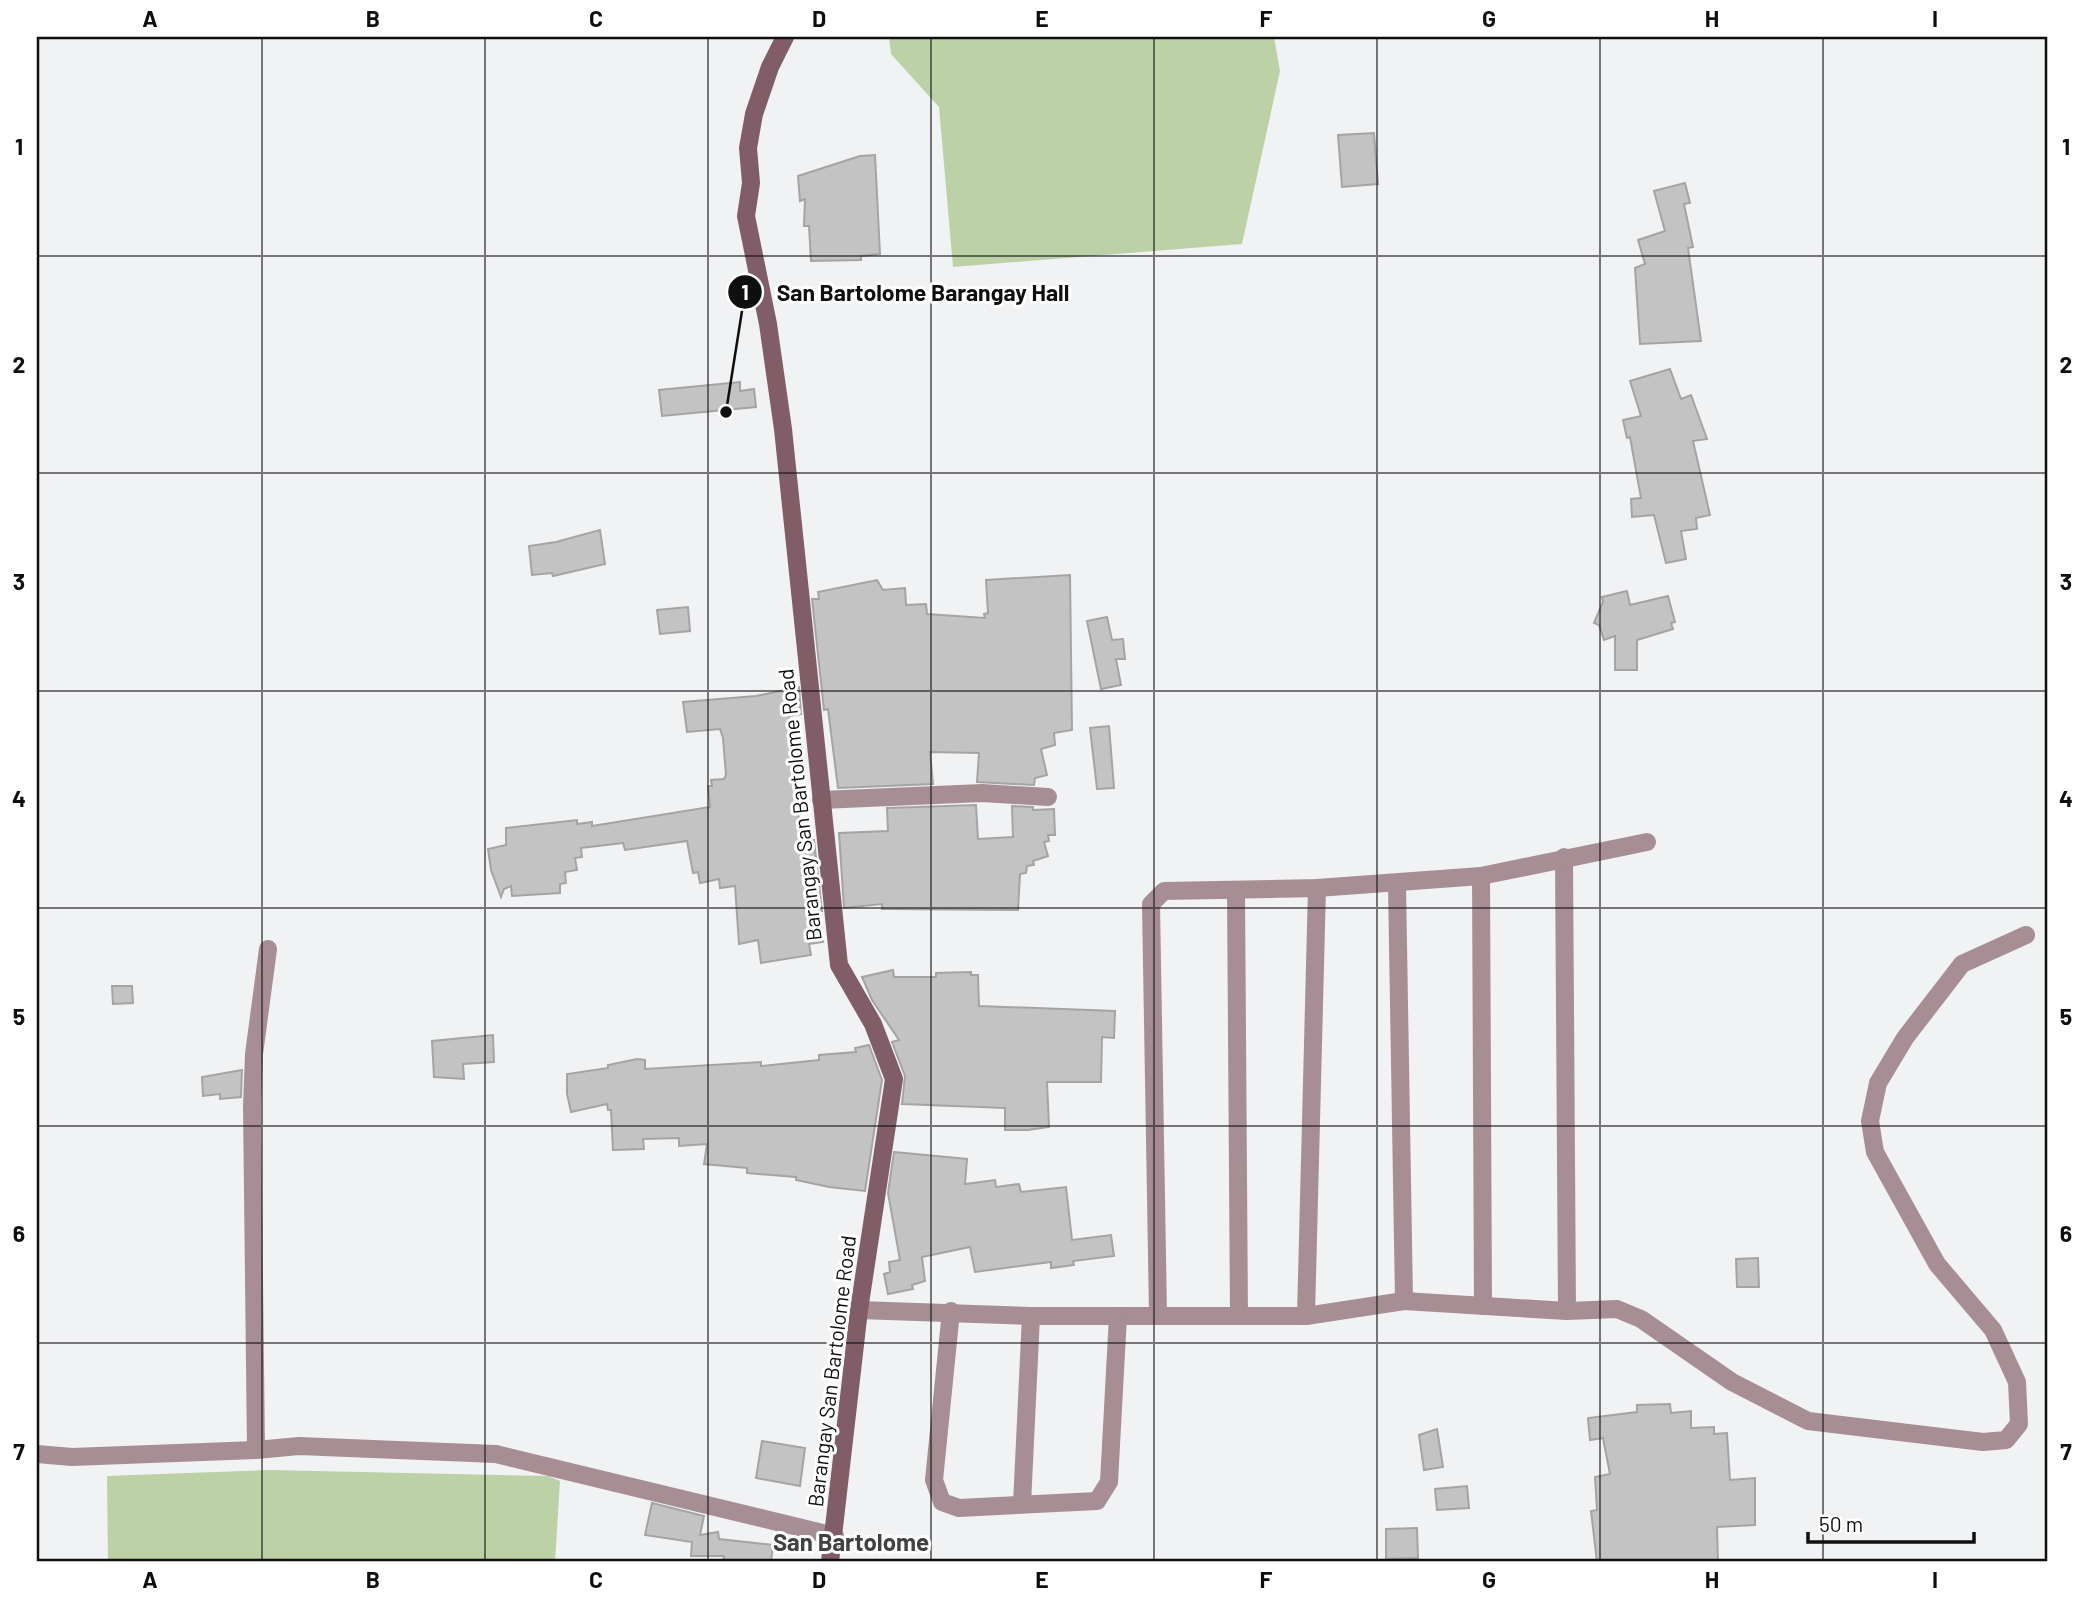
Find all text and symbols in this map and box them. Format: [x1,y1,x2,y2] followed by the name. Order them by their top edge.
[142,4,158,32] text: A
[366,4,380,32] text: B
[589,4,603,32] text: C
[812,4,826,32] text: D
[1035,4,1049,32] text: E
[1260,4,1273,32] text: F
[1482,4,1496,32] text: G
[1705,4,1719,32] text: H
[1932,4,1938,32] text: I
[15,132,23,160] text: 1
[2062,132,2070,160] text: 1
[728,270,1083,314] callout: San Bartolome Barangay Hall
[777,278,1069,306] text: San Bartolome Barangay Hall
[741,279,749,304] text: 1
[13,350,25,378] text: 2
[2060,350,2072,378] text: 2
[13,567,25,595] text: 3
[2060,567,2072,595] text: 3
[772,668,826,942] street label: Barangay San Bartolome Road
[12,784,26,812] text: 4
[2059,784,2073,812] text: 4
[13,1002,25,1030] text: 5
[2060,1002,2072,1030] text: 5
[13,1219,25,1247] text: 6
[2060,1219,2072,1247] text: 6
[802,1234,860,1508] street label: Barangay San Bartolome Road
[13,1437,25,1465] text: 7
[2060,1437,2072,1465] text: 7
[1808,1501,1975,1545] scale bar
[1819,1511,1863,1536] text: 50 m
[773,1527,929,1556] district label: San Bartolome
[142,1565,158,1593] text: A
[366,1565,380,1593] text: B
[589,1565,603,1593] text: C
[812,1565,826,1593] text: D
[1035,1565,1049,1593] text: E
[1260,1565,1273,1593] text: F
[1482,1565,1496,1593] text: G
[1705,1565,1719,1593] text: H
[1932,1565,1938,1593] text: I

